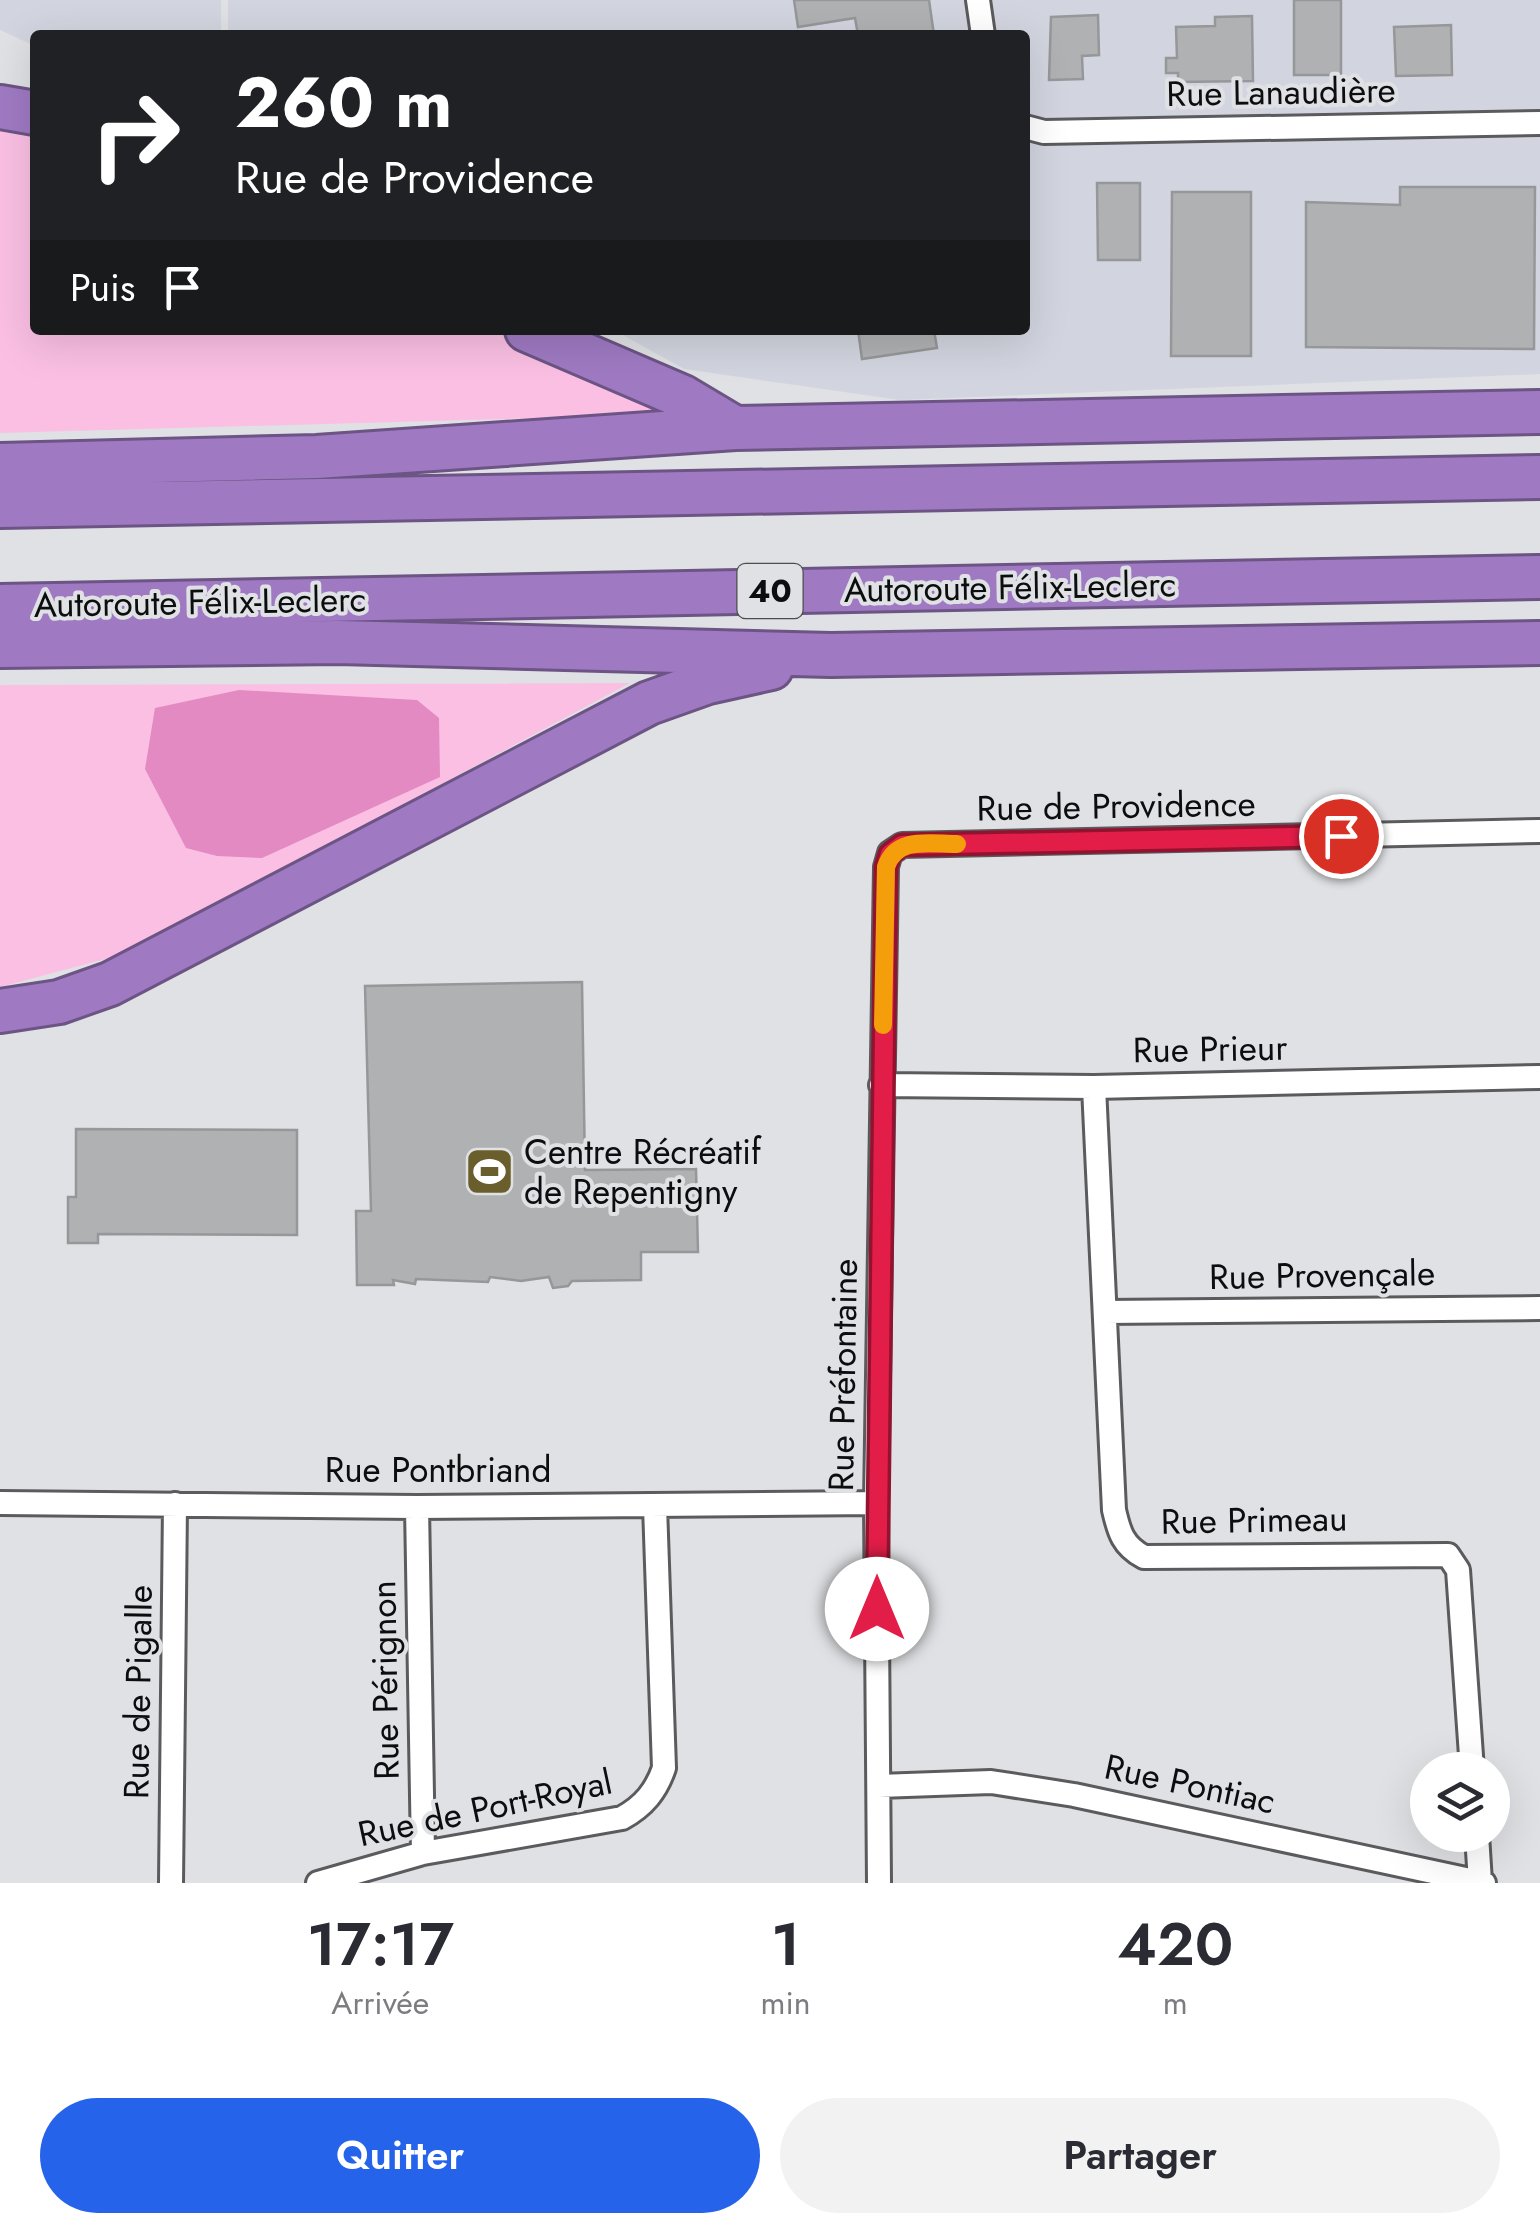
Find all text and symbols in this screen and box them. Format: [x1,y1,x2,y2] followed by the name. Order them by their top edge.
[235,52,453,153] text: 260 m
[1166,65,1396,119] street label: Rue Lanaudière
[70,70,200,200] icon: right
[235,145,594,210] text: Rue de Providence
[70,260,135,315] text: Puis
[155,260,210,315] icon: arrive
[843,559,1177,615] street label: Autoroute Félix-Leclerc
[738,564,802,618] road number: 40
[33,574,367,630] street label: Autoroute Félix-Leclerc
[976,779,1256,833] street label: Rue de Providence
[1299,794,1384,879] pin
[1314,809,1369,864] icon: arrive
[1132,1023,1288,1075] street label: Rue Prieur
[524,1127,762,1217] place label: Centre Récréatif de Repentigny
[463,1146,515,1198] sports icon: Centre Récréatif de Repentigny
[1209,1248,1435,1302] street label: Rue Provençale
[816,1258,870,1492] street label: Rue Préfontaine
[325,1445,551,1495] street label: Rue Pontbriand
[1160,1493,1348,1547] street label: Rue Primeau
[825,1557,929,1661] position arrow
[358,1580,412,1780] street label: Rue Pérignon
[111,1584,165,1800] street label: Rue de Pigalle
[1100,1742,1280,1826] street label: Rue Pontiac
[1410,1752,1510,1852] map controls
[1410,1752,1510,1852] button: layers
[353,1757,617,1859] street label: Rue de Port-Royal
[307,1901,454,1988] text: 17:17
[771,1901,800,1988] text: 1
[1117,1901,1233,1988] text: 420
[331,1980,429,2026] text: Arrivée
[761,1980,811,2026] text: min
[1163,1980,1188,2026] text: m
[40,2098,760,2213] button: Quitter
[780,2098,1500,2213] button: Partager

